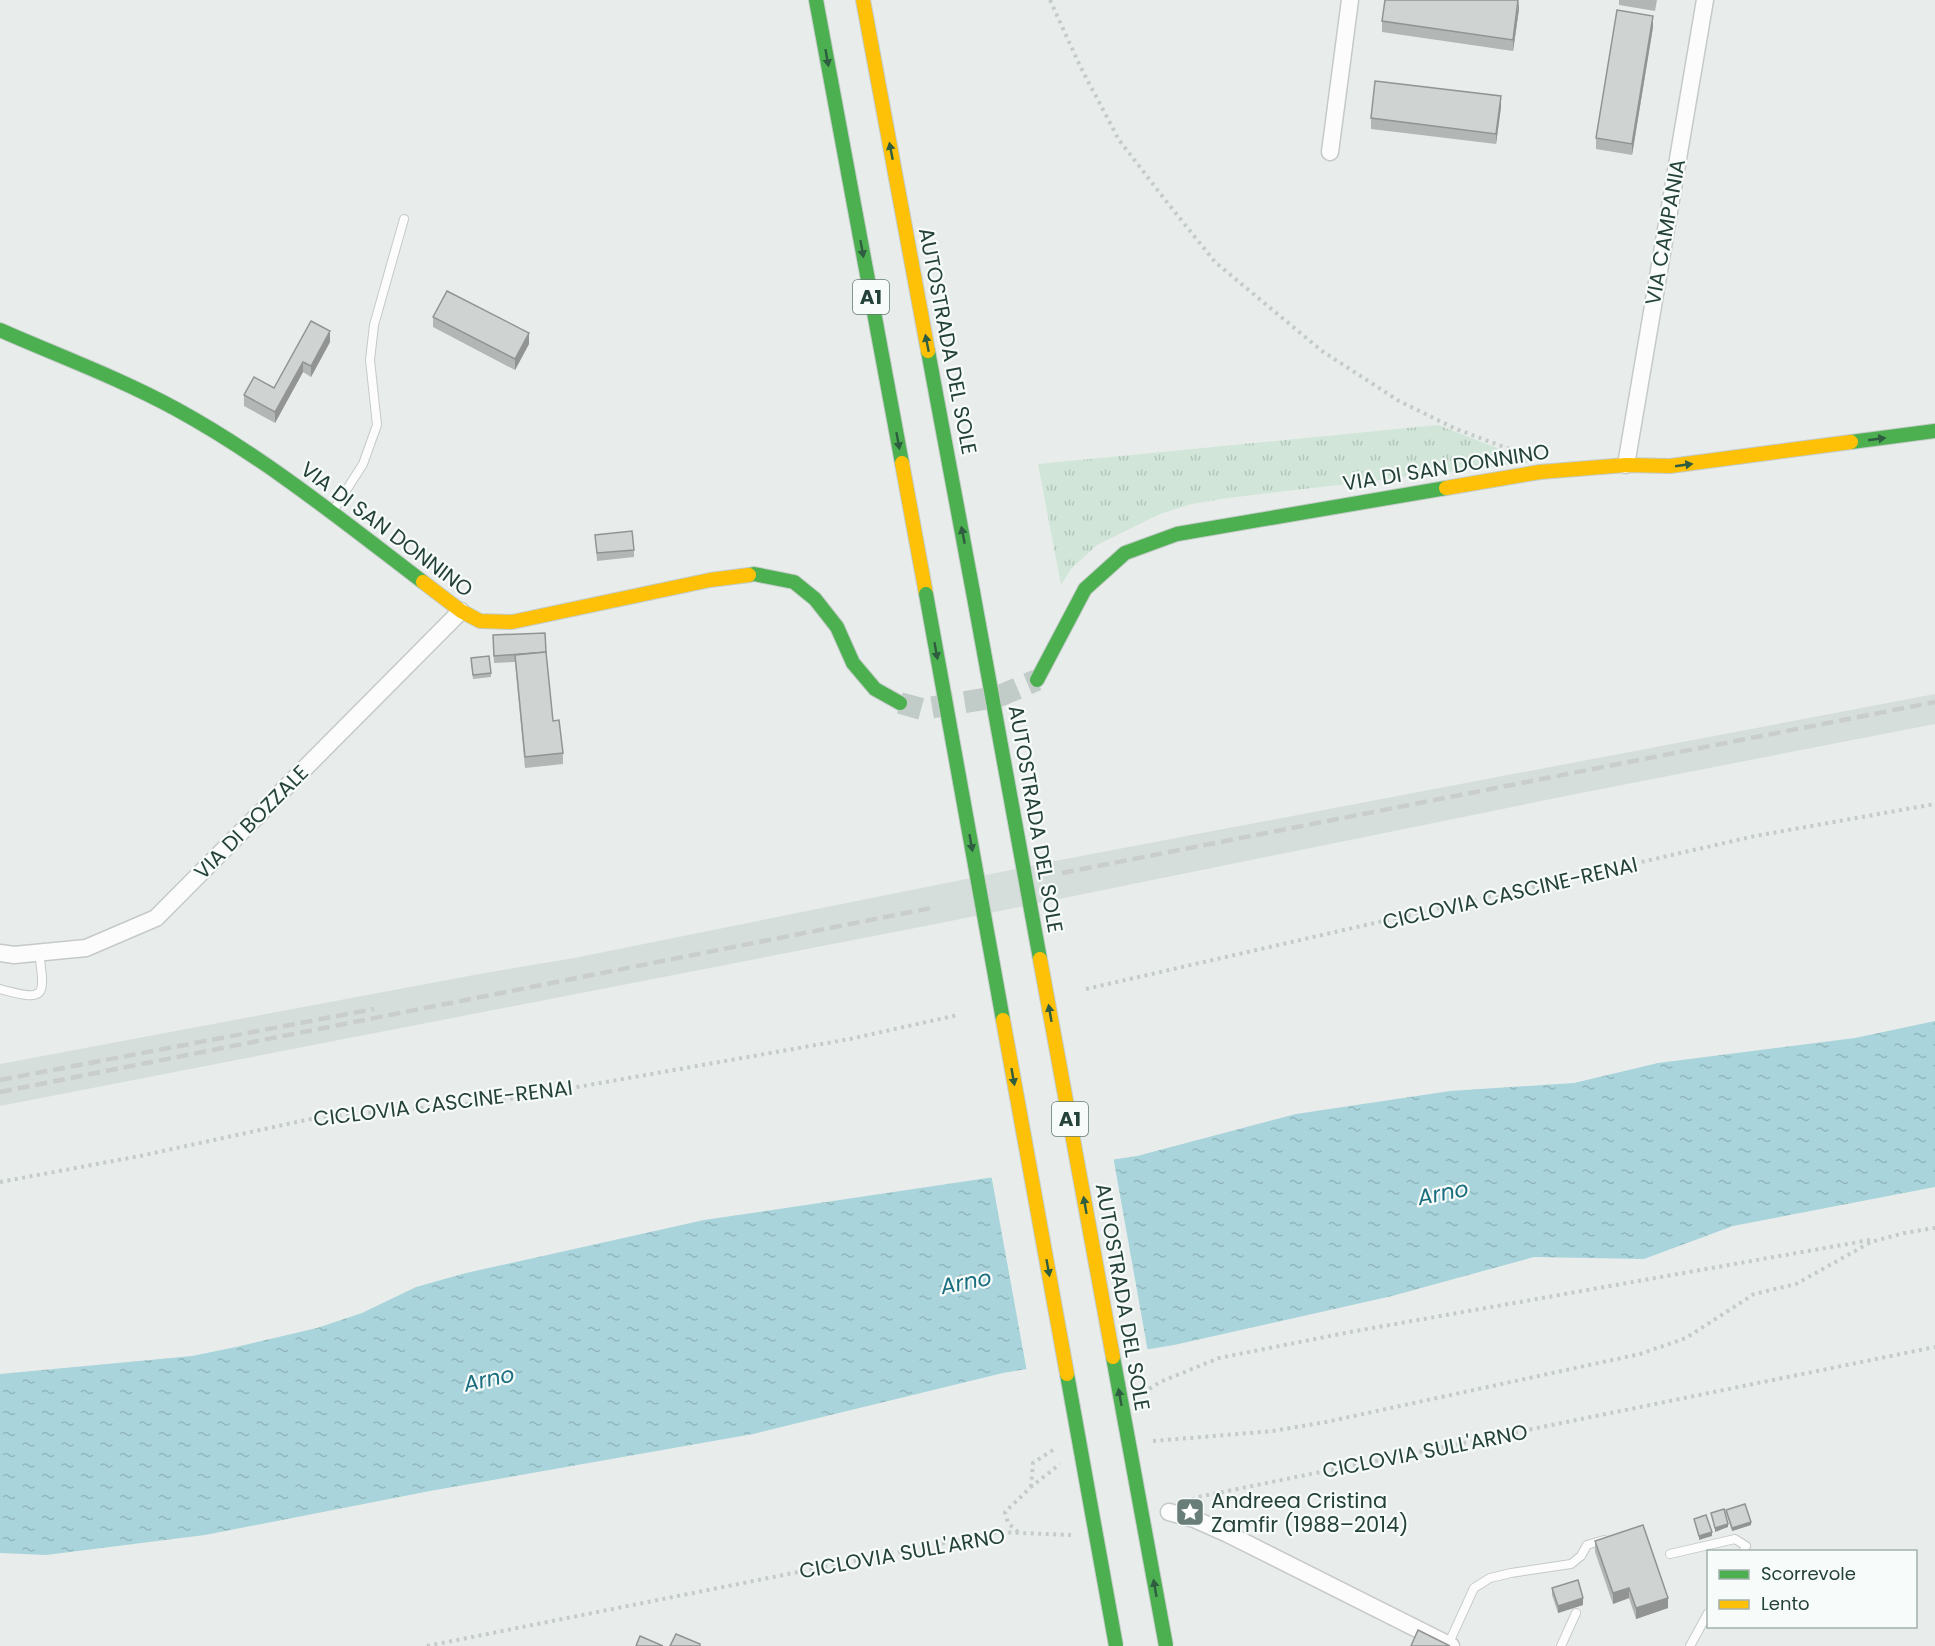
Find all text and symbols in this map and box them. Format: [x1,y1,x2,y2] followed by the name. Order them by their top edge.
[823,48,832,67] one-way arrow
[886,141,895,160] one-way arrow
[1638,157,1692,307] street label: VIA CAMPANIA
[912,225,984,457] street label: AUTOSTRADA DEL SOLE
[858,240,867,259] one-way arrow
[853,280,889,314] road number: A1
[922,333,931,352] one-way arrow
[894,432,903,451] one-way arrow
[1868,434,1887,443] one-way arrow
[1341,436,1551,498] street label: VIA DI SAN DONNINO
[295,455,479,603] street label: VIA DI SAN DONNINO
[1675,460,1694,469] one-way arrow
[958,525,967,544] one-way arrow
[932,642,941,661] one-way arrow
[1002,703,1070,935] street label: AUTOSTRADA DEL SOLE
[187,758,315,886] street label: VIA DI BOZZALE
[967,834,976,853] one-way arrow
[1380,850,1640,936] street label: CICLOVIA CASCINE-RENAI
[1045,1003,1054,1022] one-way arrow
[1009,1067,1018,1086] one-way arrow
[312,1073,574,1133] street label: CICLOVIA CASCINE-RENAI
[1052,1102,1088,1136] road number: A1
[1414,1173,1471,1213] water label: Arno
[1089,1181,1157,1413] street label: AUTOSTRADA DEL SOLE
[1080,1195,1089,1214] one-way arrow
[1044,1259,1053,1278] one-way arrow
[937,1262,994,1302] water label: Arno
[460,1359,517,1400] water label: Arno
[1115,1387,1124,1406] one-way arrow
[1320,1417,1530,1485] street label: CICLOVIA SULL'ARNO
[1211,1486,1409,1539] place label: Andreea Cristina Zamfir (1988–2014)
[1174,1496,1206,1528] place icon: Andreea Cristina Zamfir (1988–2014)
[797,1521,1007,1585] street label: CICLOVIA SULL'ARNO
[1707,1550,1917,1628] legend
[1761,1561,1856,1586] text: Scorrevole
[1150,1579,1159,1598] one-way arrow
[1761,1591,1810,1616] text: Lento

